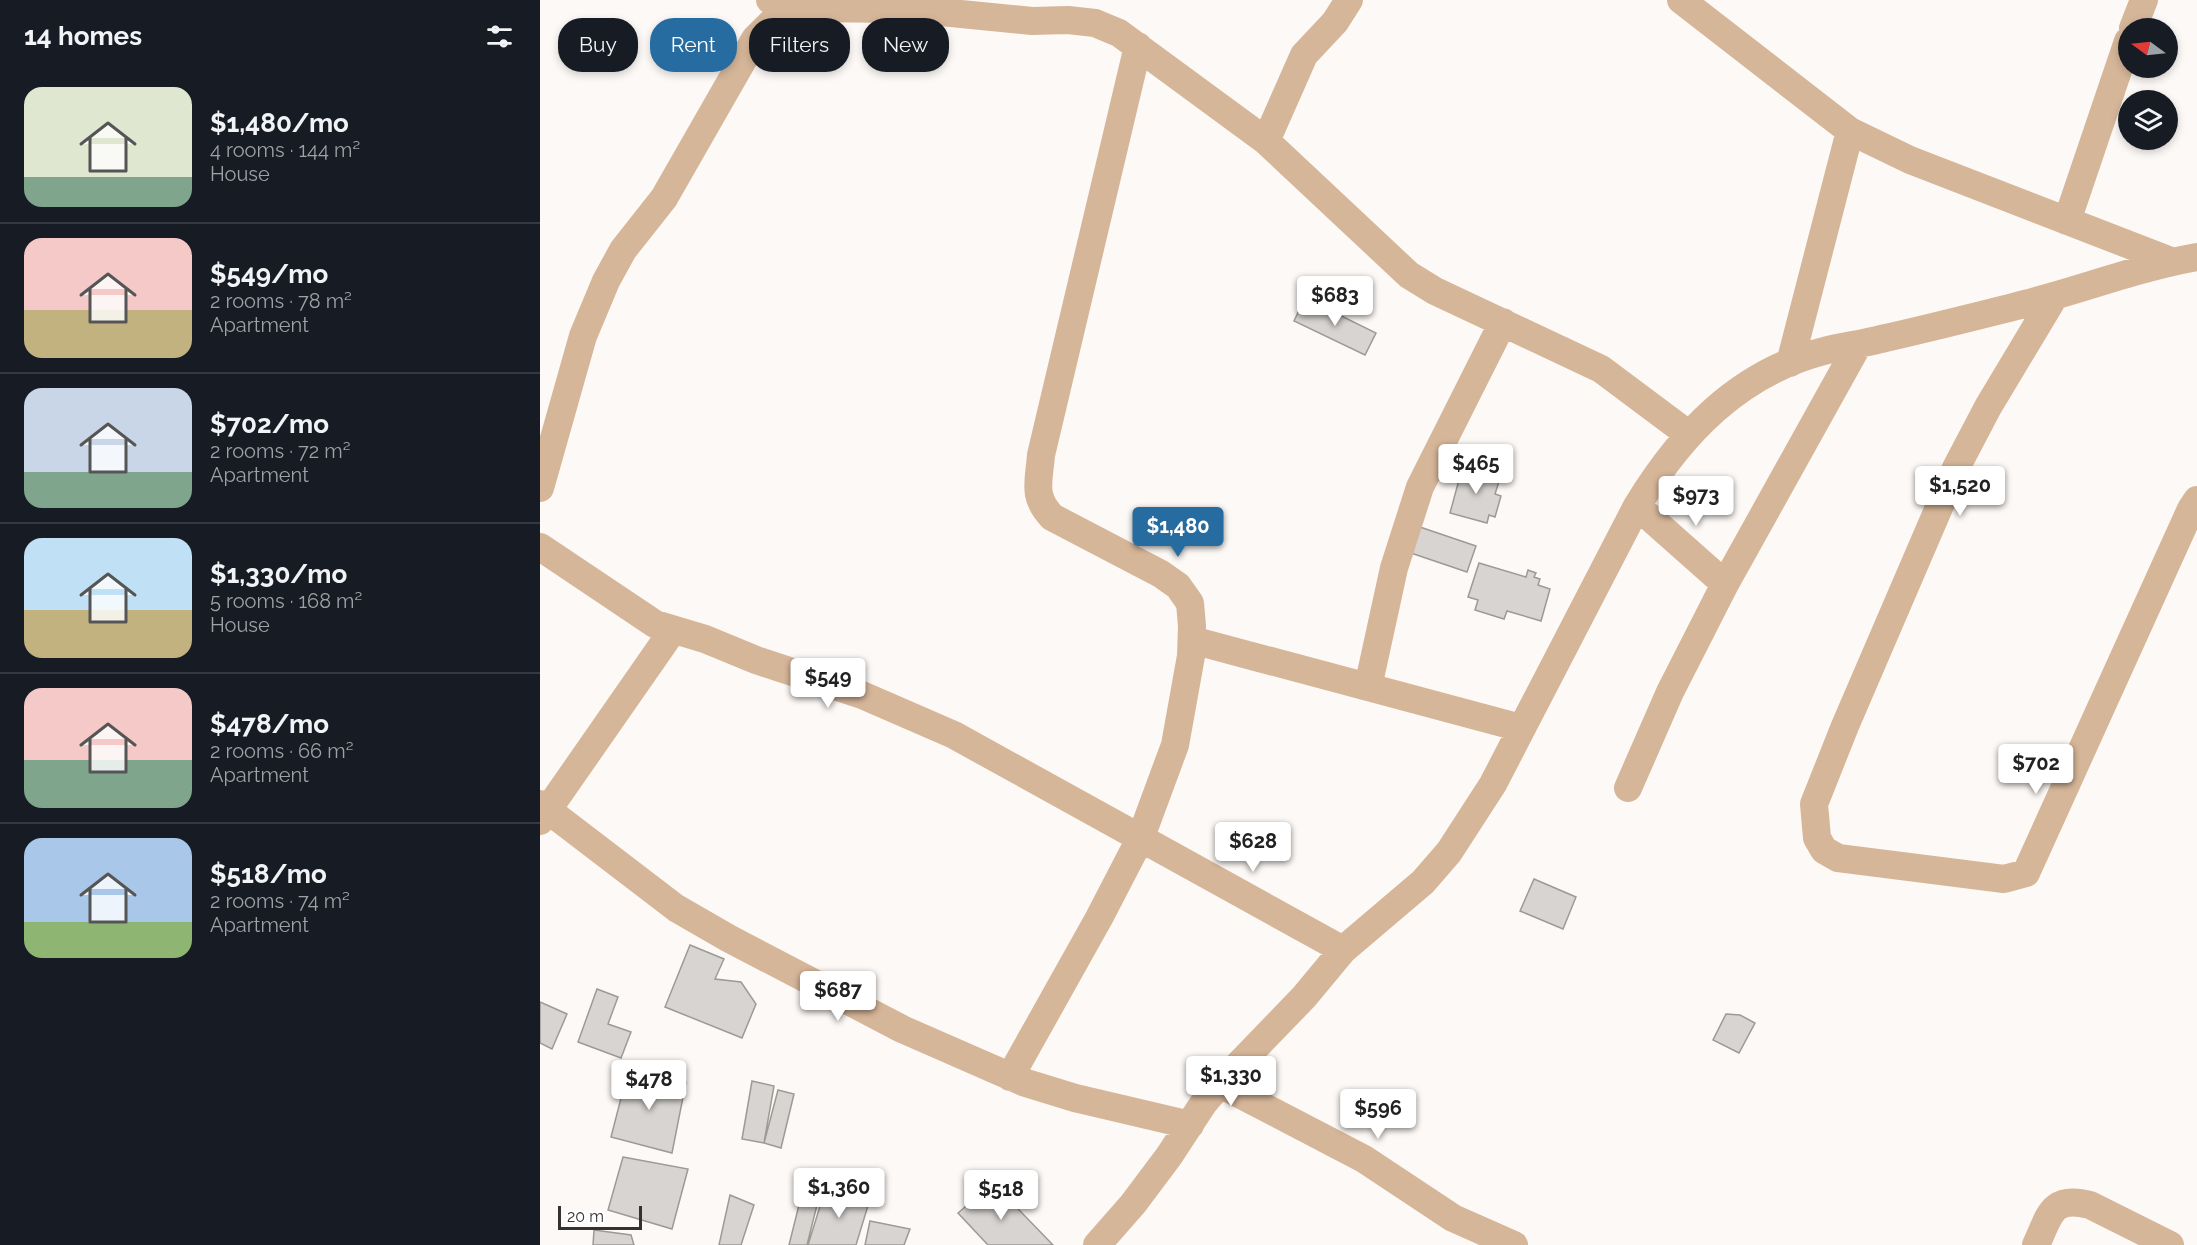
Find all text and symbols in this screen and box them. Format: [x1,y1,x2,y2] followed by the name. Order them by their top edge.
[558,18,638,72] chip: Buy
[650,18,737,72] chip: Rent
[749,18,850,72] chip: Filters
[862,18,949,72] chip: New
[2118,18,2178,78] north arrow
[2118,18,2178,150] map controls
[483,20,516,53] icon: filters
[24,21,142,51] text: 14 homes
[2118,90,2178,150] button: layers
[210,108,349,138] text: $1,480/mo
[72,111,144,183] icon: home
[210,138,360,162] text: 4 rooms · 144 m²
[210,162,270,186] text: House
[210,259,328,289] text: $549/mo
[72,262,144,334] icon: home
[1299,276,1371,327] pin: $683
[1311,283,1359,307] text: $683
[210,289,352,313] text: 2 rooms · 78 m²
[210,313,309,337] text: Apartment
[210,409,329,439] text: $702/mo
[72,412,144,484] icon: home
[210,439,350,463] text: 2 rooms · 72 m²
[1440,444,1512,495] pin: $465
[1452,451,1500,475] text: $465
[210,463,309,487] text: Apartment
[1911,466,2009,517] pin: $1,520
[1929,473,1991,497] text: $1,520
[1660,476,1732,527] pin: $973
[1673,483,1719,507] text: $973
[1129,507,1227,558] pin: $1,480
[1147,514,1209,538] text: $1,480
[210,559,347,589] text: $1,330/mo
[72,562,144,634] icon: home
[210,589,362,613] text: 5 rooms · 168 m²
[210,613,270,637] text: House
[792,658,864,709] pin: $549
[805,665,851,689] text: $549
[210,709,329,739] text: $478/mo
[72,712,144,784] icon: home
[210,739,353,763] text: 2 rooms · 66 m²
[2000,744,2072,795] pin: $702
[2012,751,2060,775] text: $702
[210,763,309,787] text: Apartment
[1217,822,1289,873] pin: $628
[1229,829,1277,853] text: $628
[210,859,327,889] text: $518/mo
[72,862,144,934] icon: home
[210,889,350,913] text: 2 rooms · 74 m²
[210,913,309,937] text: Apartment
[802,971,874,1022] pin: $687
[814,978,862,1002] text: $687
[1182,1056,1280,1107] pin: $1,330
[613,1060,685,1111] pin: $478
[1200,1063,1262,1087] text: $1,330
[625,1067,673,1091] text: $478
[1342,1089,1414,1140] pin: $596
[1354,1096,1402,1120] text: $596
[790,1168,888,1219] pin: $1,360
[965,1170,1037,1221] pin: $518
[808,1175,870,1199] text: $1,360
[978,1177,1024,1201] text: $518
[558,1203,642,1230] scale bar
[567,1207,604,1226] text: 20 m

